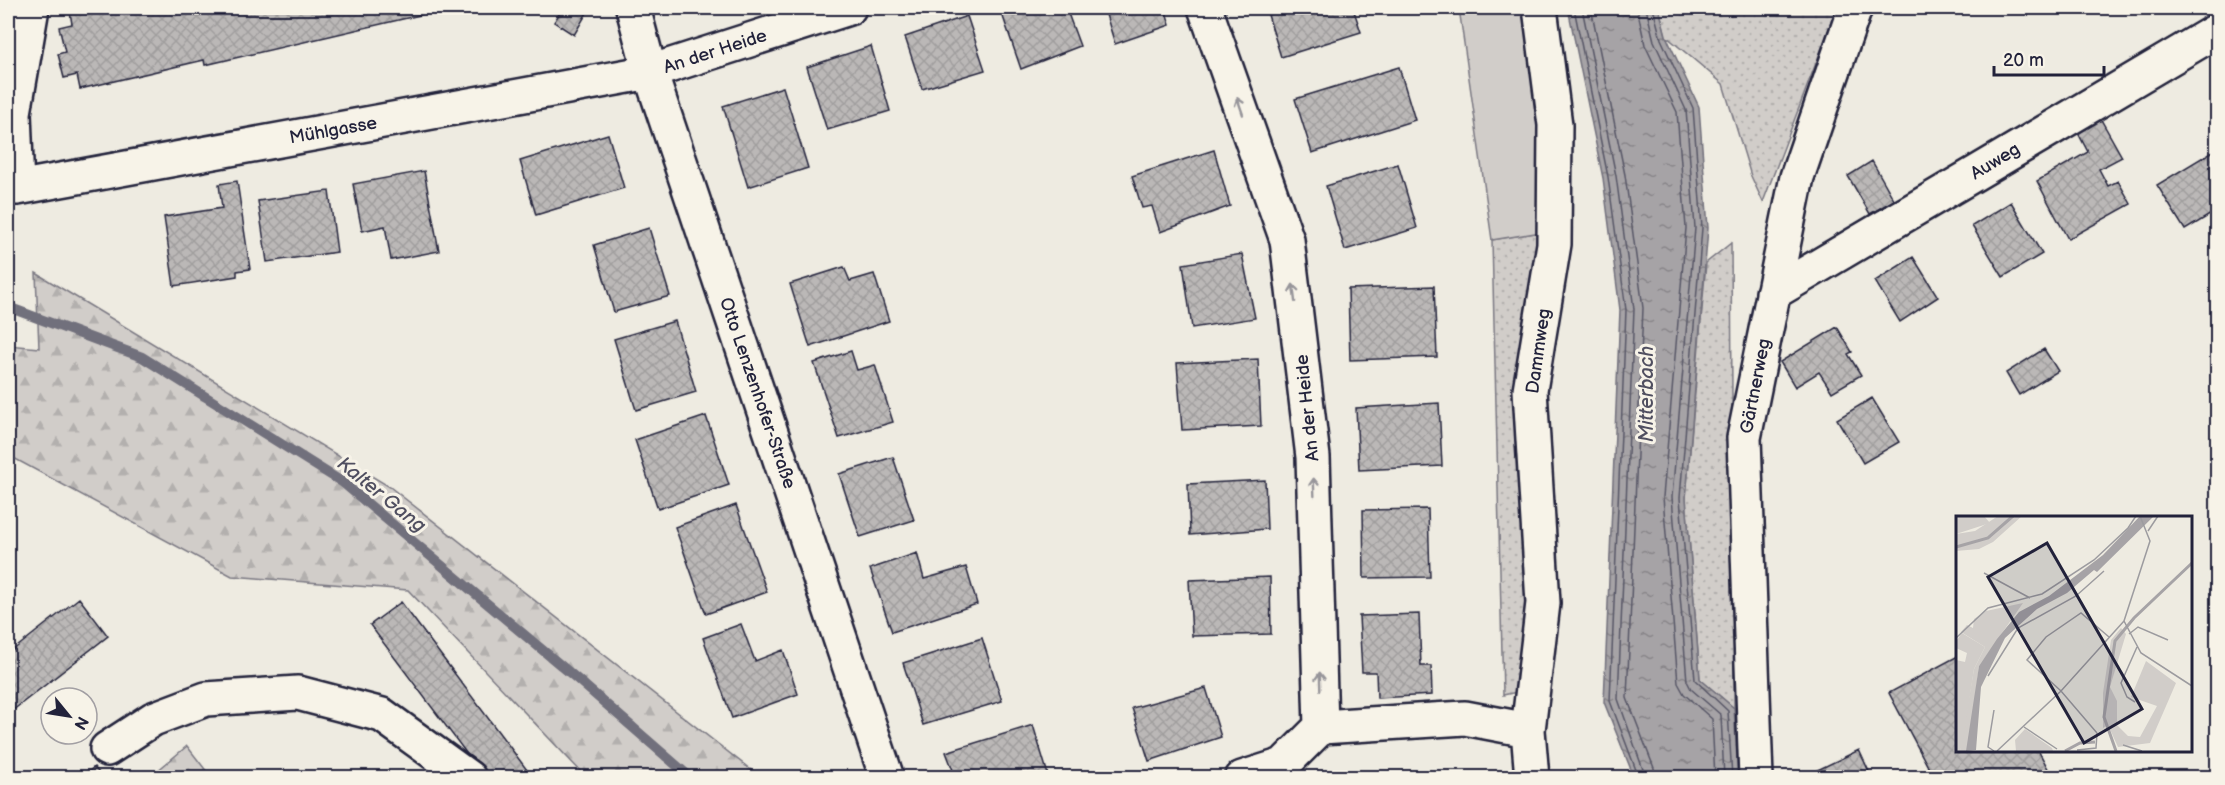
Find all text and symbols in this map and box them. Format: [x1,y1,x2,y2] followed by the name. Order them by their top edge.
[661,25,770,78] street label: An der Heide
[1994,39,2104,77] scale bar
[2003,50,2044,71] text: 20 m
[1234,97,1245,116] one-way arrow
[288,112,379,149] street label: Mühlgasse
[1967,139,2024,184] street label: Auweg
[1288,283,1299,303] one-way arrow
[715,295,800,492] street label: Otto Lenzenhofer-Straße
[1522,307,1555,395] street label: Dammweg
[1736,337,1775,435] street label: Gärtnerweg
[1635,346,1659,442] water label: Mitterbach
[1291,353,1324,462] street label: An der Heide
[332,452,431,538] water label: Kalter Gang
[1308,477,1320,497] one-way arrow
[1956,516,2192,752] inset map
[1314,672,1325,692] one-way arrow
[39,686,99,746] north arrow
[69,713,92,733] text: N

